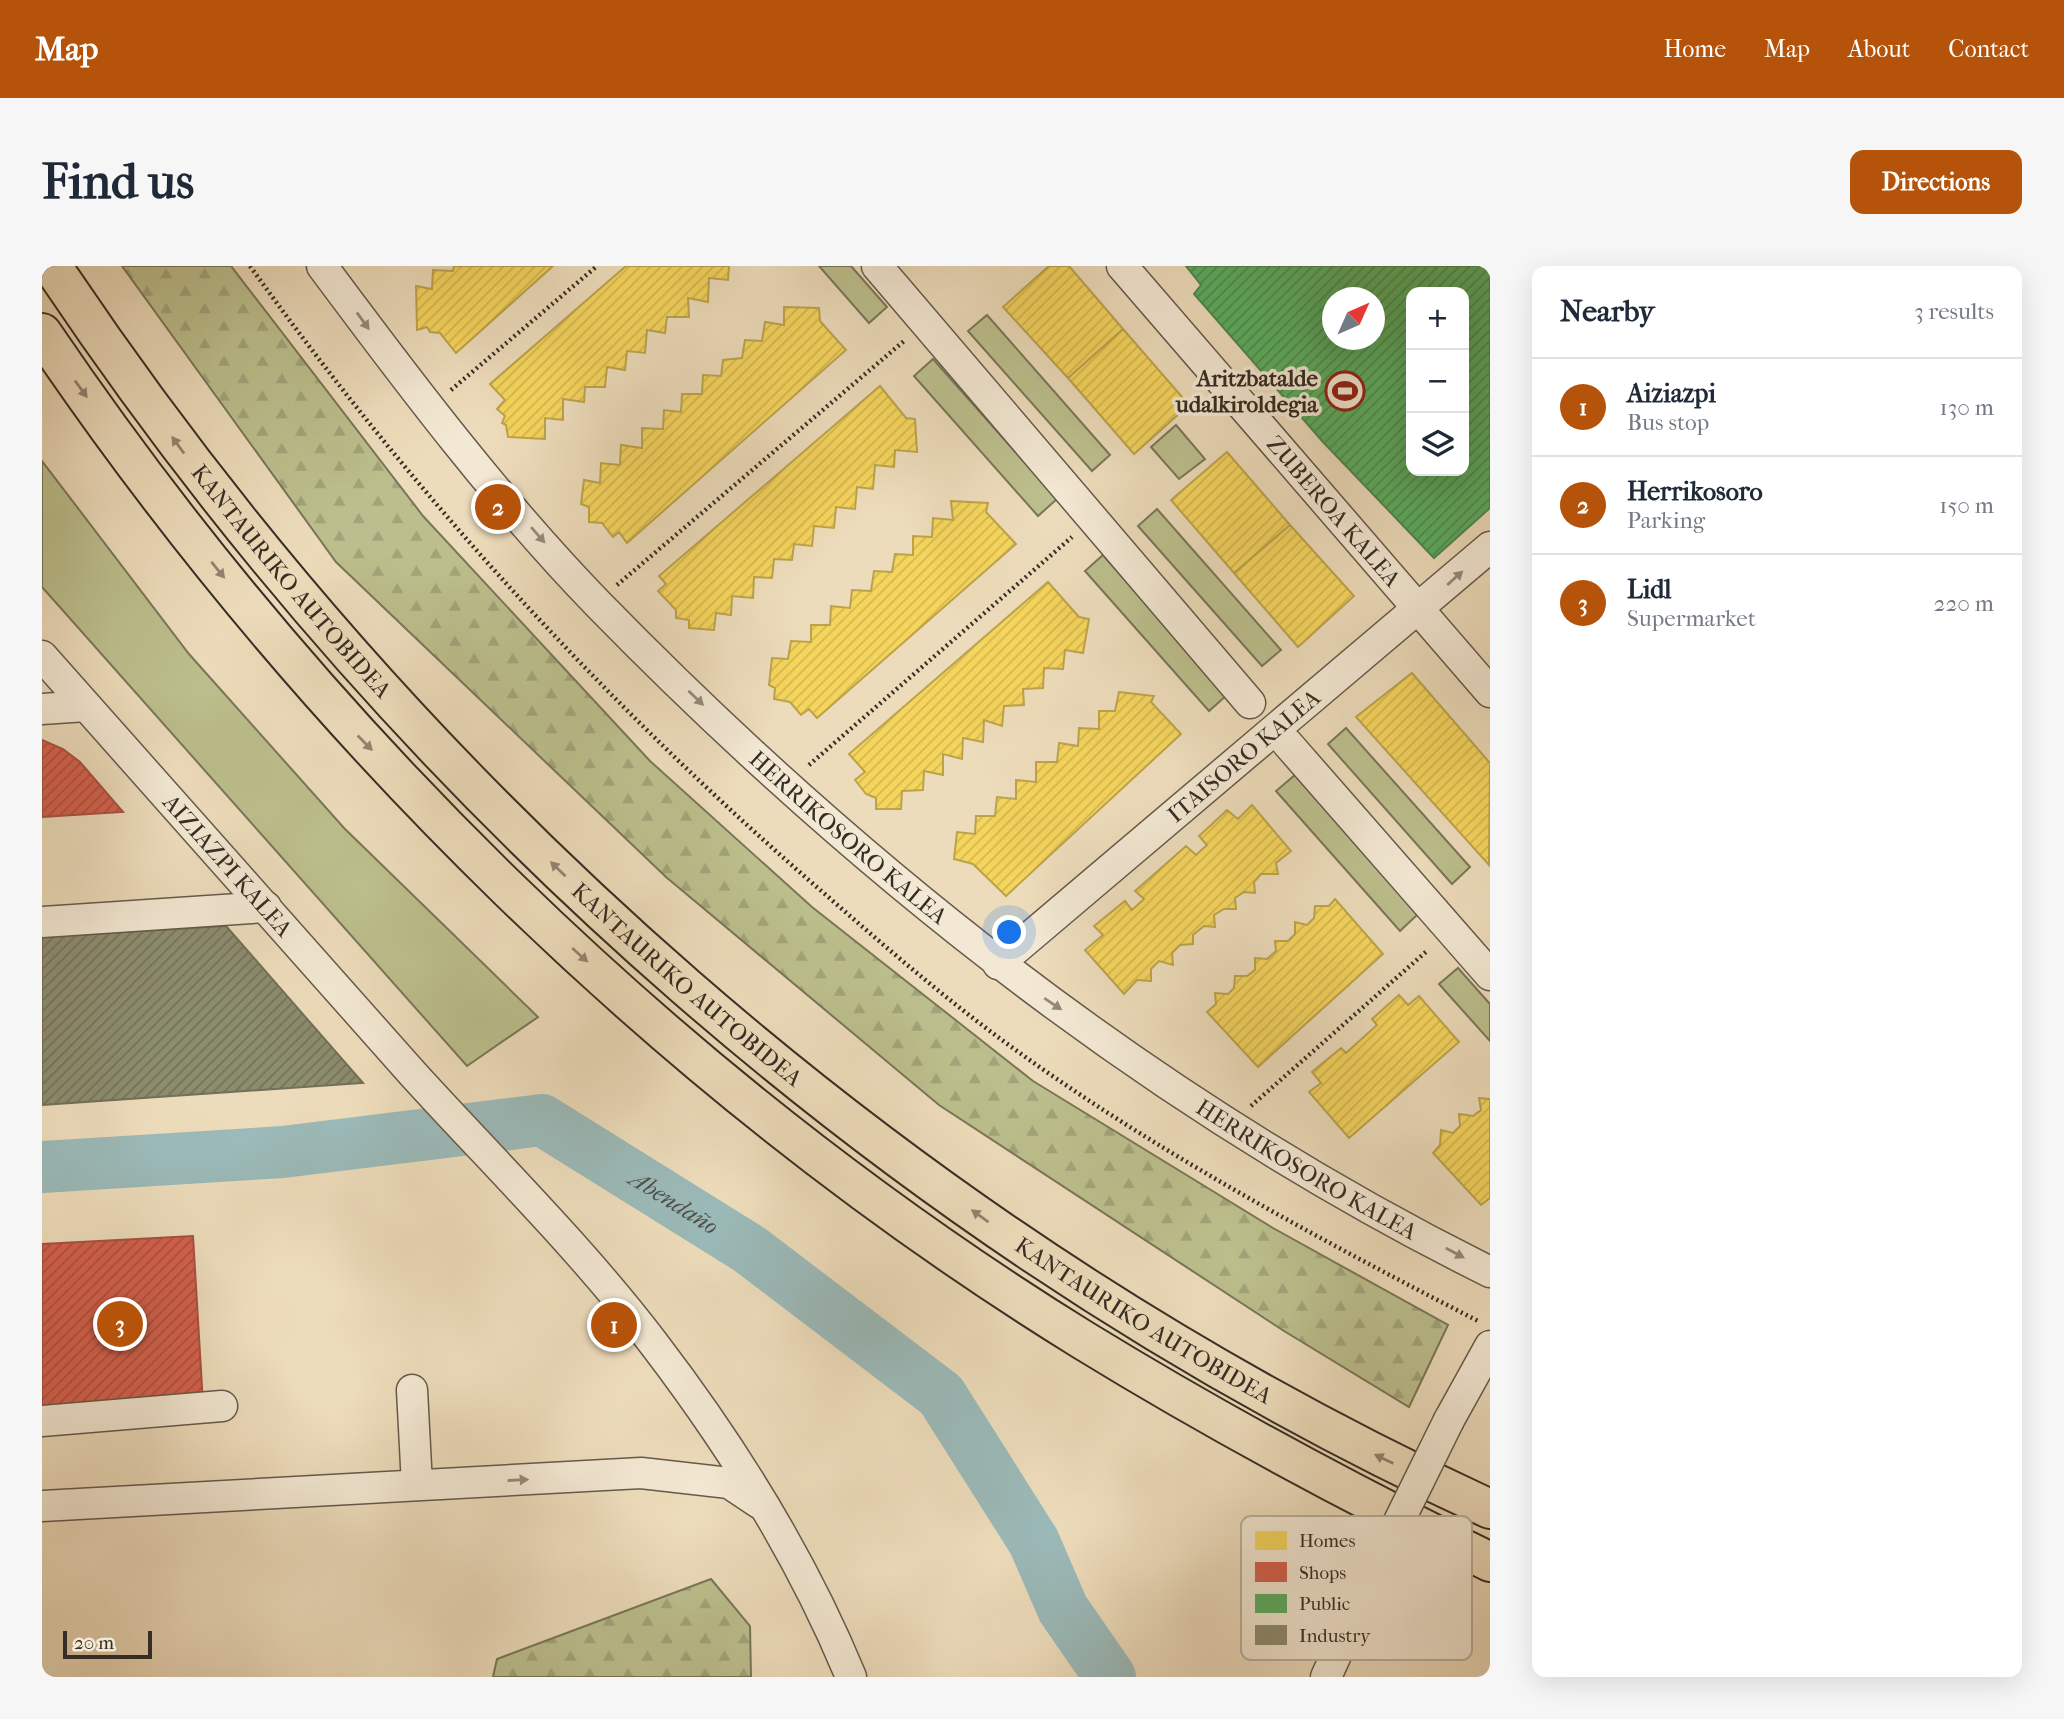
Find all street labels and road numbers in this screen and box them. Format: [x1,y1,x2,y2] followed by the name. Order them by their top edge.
[1261,430,1407,593] street label: ZUBEROA KALEA
[186,459,398,704] street label: KANTAURIKO AUTOBIDEA
[1162,683,1326,828] street label: ITAISORO KALEA
[744,745,953,930] street label: HERRIKOSORO KALEA
[157,788,299,943] street label: AIZIAZPI KALEA
[566,877,808,1093] street label: KANTAURIKO AUTOBIDEA
[1191,1093,1422,1246] street label: HERRIKOSORO KALEA
[1010,1231,1278,1410] street label: KANTAURIKO AUTOBIDEA

